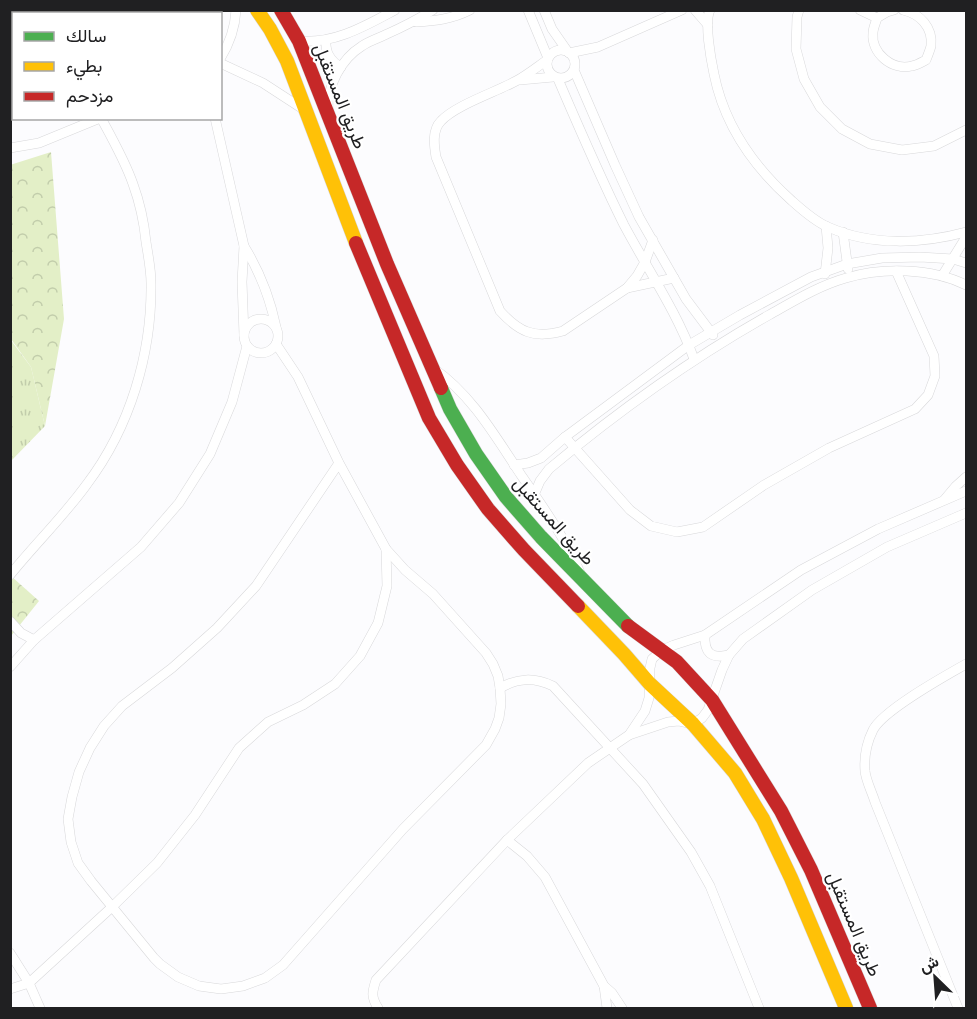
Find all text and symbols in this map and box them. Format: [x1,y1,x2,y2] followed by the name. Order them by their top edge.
[12,12,222,120] legend
[66,24,106,46] text: سالك
[309,40,372,152] street label: طريق المستقبل
[66,54,102,81] text: بطيء
[66,84,113,108] text: مزدحم
[508,471,600,570] street label: طريق المستقبل
[822,868,887,980] street label: طريق المستقبل
[905,947,965,1007] north arrow
[916,950,942,977] text: ش

